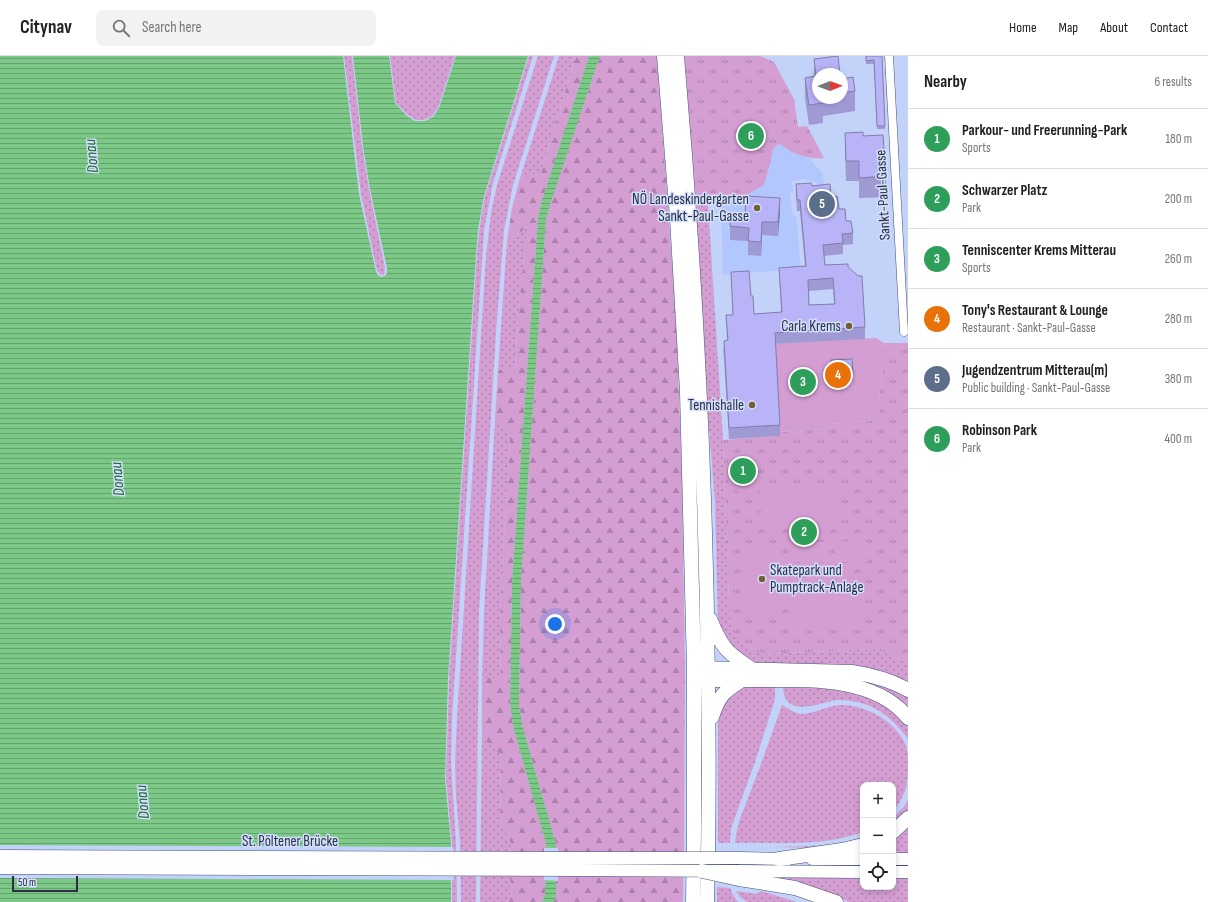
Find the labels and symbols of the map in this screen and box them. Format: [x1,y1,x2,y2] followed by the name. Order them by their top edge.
[812,68,848,104] north arrow
[738,121,764,151] pin: 6
[81,138,103,174] water label: Donau
[871,149,895,241] street label: Sankt-Paul-Gasse
[809,189,835,219] pin: 5
[632,190,749,226] place label: NÖ Landeskindergarten Sankt-Paul-Gasse
[752,203,762,213] marker: NÖ Landeskindergarten Sankt-Paul-Gasse
[781,317,841,336] place label: Carla Krems
[844,321,854,331] marker: Carla Krems
[825,360,851,390] pin: 4
[790,367,816,397] pin: 3
[688,396,744,415] place label: Tennishalle
[747,400,757,410] marker: Tennishalle
[730,456,756,486] pin: 1
[107,461,129,497] water label: Donau
[791,517,817,547] pin: 2
[770,561,863,597] place label: Skatepark und Pumptrack-Anlage
[757,574,767,584] marker: Skatepark und Pumptrack-Anlage
[545,614,565,634] your location
[132,784,154,820] water label: Donau
[242,832,338,851] street label: St. Pöltener Brücke
[12,874,78,893] scale bar

